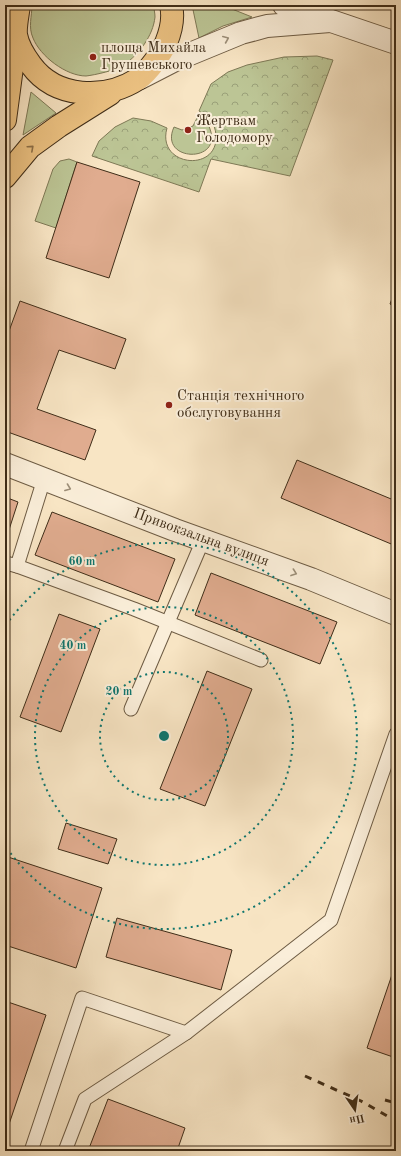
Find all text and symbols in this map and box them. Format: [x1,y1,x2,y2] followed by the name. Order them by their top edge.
[222,36,229,44] one-way arrow
[101,41,207,73] place label: площа Михайла Грушевського
[88,52,98,62] marker: площа Михайла Грушевського
[196,114,273,146] place label: Жертвам Голодомору
[183,125,193,135] marker: Жертвам Голодомору
[26,145,34,152] one-way arrow
[177,389,304,421] place label: Станція технічного обслуговування
[164,400,174,410] marker: Станція технічного обслуговування
[63,483,71,491] one-way arrow
[131,506,271,570] street label: Привокзальна вулиця
[69,556,96,568] text: 60 m
[290,568,297,577] one-way arrow
[60,640,87,652] text: 40 m
[106,686,133,698] text: 20 m
[157,729,171,743] centre of rings
[335,1090,375,1130] north arrow
[348,1111,366,1125] text: Пн

